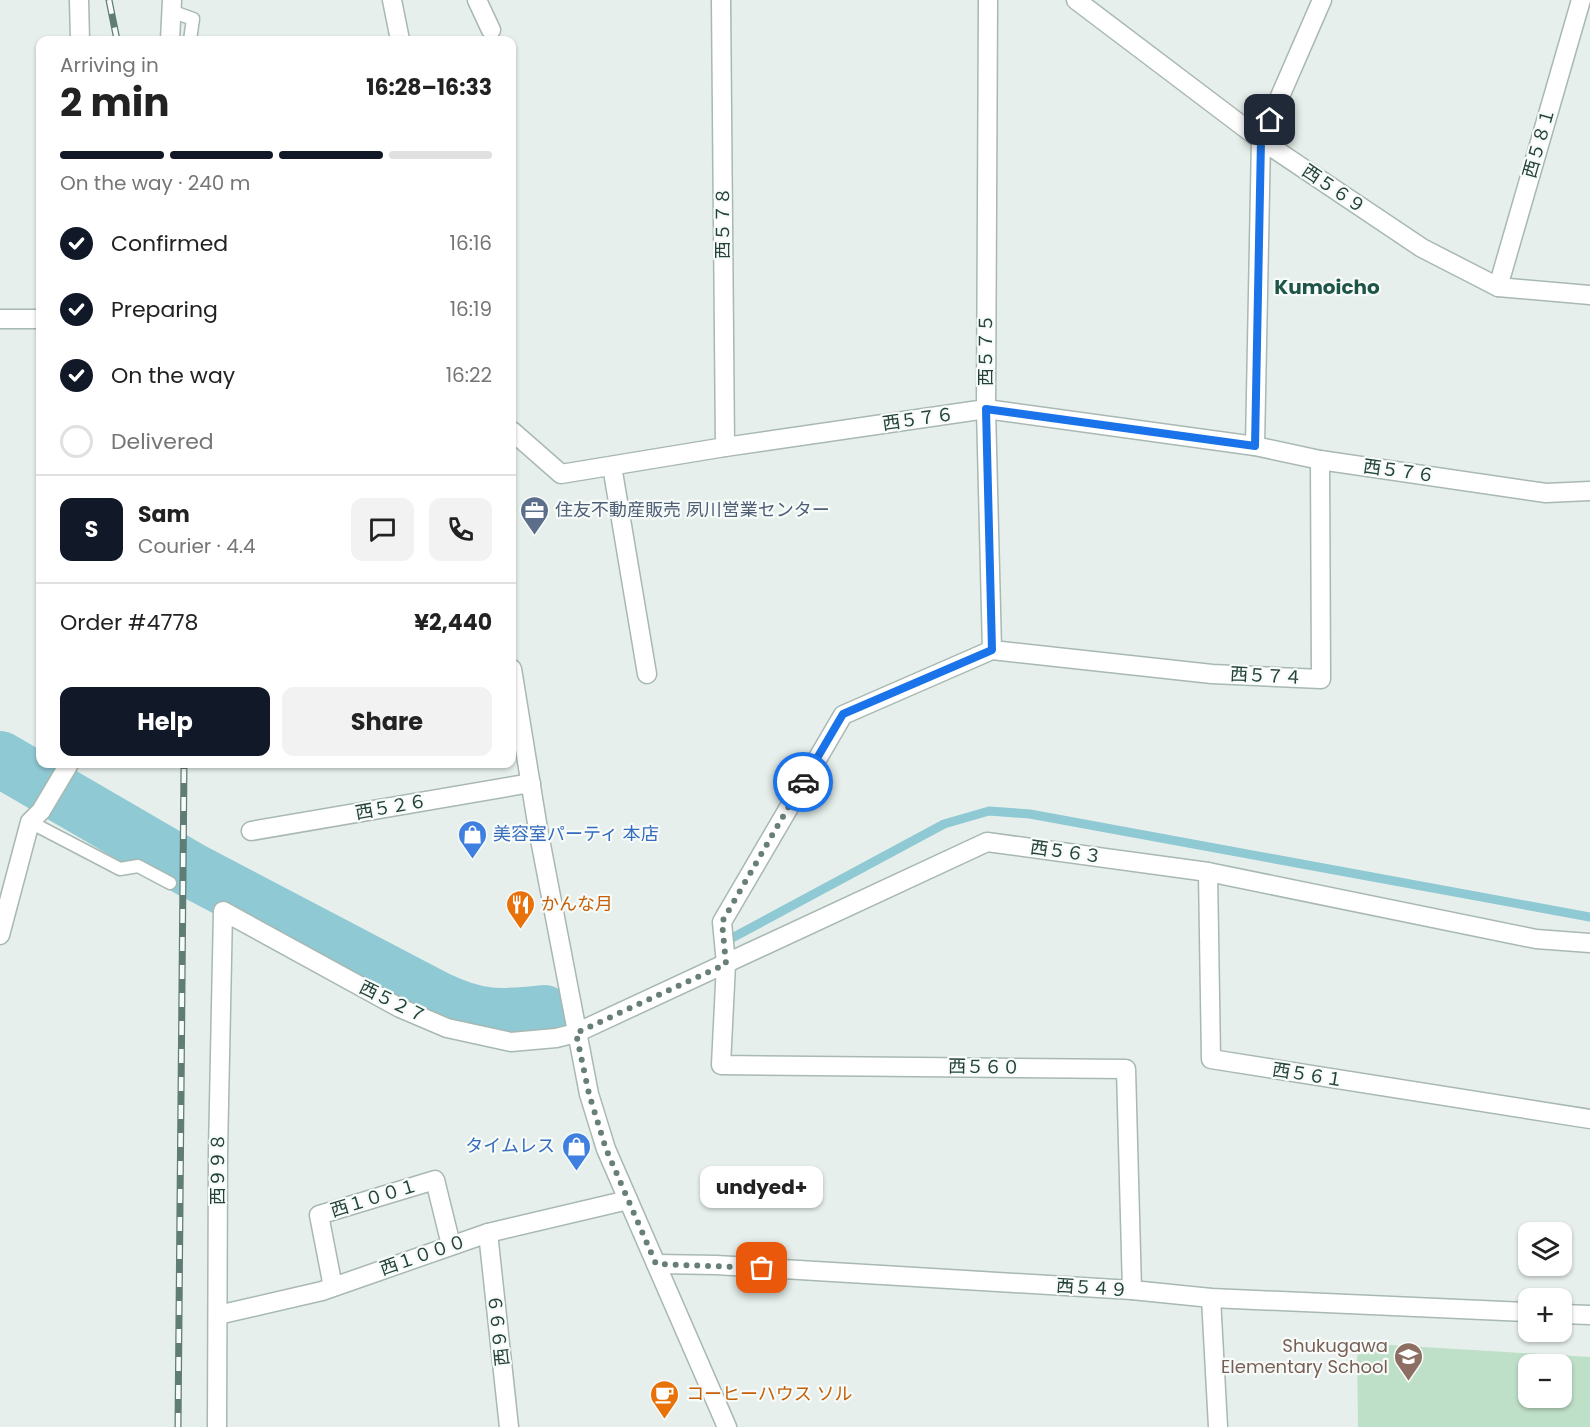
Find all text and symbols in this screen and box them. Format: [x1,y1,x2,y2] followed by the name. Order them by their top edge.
[60,51,159,79] text: Arriving in
[366,72,492,103] text: 16:28–16:33
[60,75,170,130] text: 2 min
[1244,94,1295,145] pin
[1253,103,1286,136] icon: home
[1517,105,1560,181] street label: 西５８１
[1297,158,1371,219] street label: 西５６９
[60,169,250,197] text: On the way · 240 m
[710,187,735,259] street label: 西５７８
[60,227,93,260] icon: check
[111,228,228,259] text: Confirmed
[450,229,492,257] text: 16:16
[1274,273,1380,301] district label: Kumoicho
[60,293,93,326] icon: check
[111,294,218,325] text: Preparing
[450,295,492,323] text: 16:19
[973,314,998,386] street label: 西５７５
[60,359,93,392] icon: check
[111,360,235,391] text: On the way
[446,361,492,389] text: 16:22
[881,401,955,436] street label: 西５７６
[111,426,214,457] text: Delivered
[1362,453,1436,488] street label: 西５７６
[518,494,550,536] office icon: 住友不動産販売 夙川営業センター
[555,497,830,522] place label: 住友不動産販売 夙川営業センター
[351,498,414,561] button: chat
[429,498,492,561] button: phone
[138,499,190,530] text: Sam
[85,514,98,545] text: S
[138,532,256,560] text: Courier · 4.4
[60,607,198,638] text: Order #4778
[414,607,492,638] text: ¥2,440
[1229,661,1303,690] street label: 西５７４
[60,687,270,756] button: Help
[282,687,492,756] button: Share
[773,752,833,812] courier
[787,766,820,799] icon: car
[353,788,429,825] street label: 西５２６
[456,818,488,860] shop icon: 美容室パーティ 本店
[493,821,659,846] place label: 美容室パーティ 本店
[1029,834,1103,869] street label: 西５６３
[504,888,536,930] restaurant icon: かんな月
[541,891,613,916] place label: かんな月
[355,975,431,1029] street label: 西５２７
[948,1053,1020,1080] street label: 西５６０
[1271,1057,1346,1092] street label: 西５６１
[560,1130,592,1172] shop icon: タイムレス
[205,1133,230,1205] street label: 西９９８
[465,1133,555,1158] place label: タイムレス
[700,1166,824,1208] callout: undyed+
[327,1172,421,1223] street label: 西１００１
[716,1173,807,1201] text: undyed+
[1518,1222,1572,1408] map controls
[1518,1222,1572,1276] button: layers
[376,1228,469,1281] street label: 西１０００
[736,1242,787,1293] pin
[745,1251,778,1284] icon: bag
[1055,1273,1129,1302] street label: 西５４９
[1518,1288,1572,1342] button: +
[482,1293,515,1367] street label: 西９９９
[1221,1333,1388,1379] place label: Shukugawa Elementary School
[1393,1340,1425,1382] school or university icon: Shukugawa Elementary School
[1518,1354,1572,1408] button: −
[649,1378,681,1420] cafe icon: コーヒーハウス ソル
[686,1381,852,1406] place label: コーヒーハウス ソル

